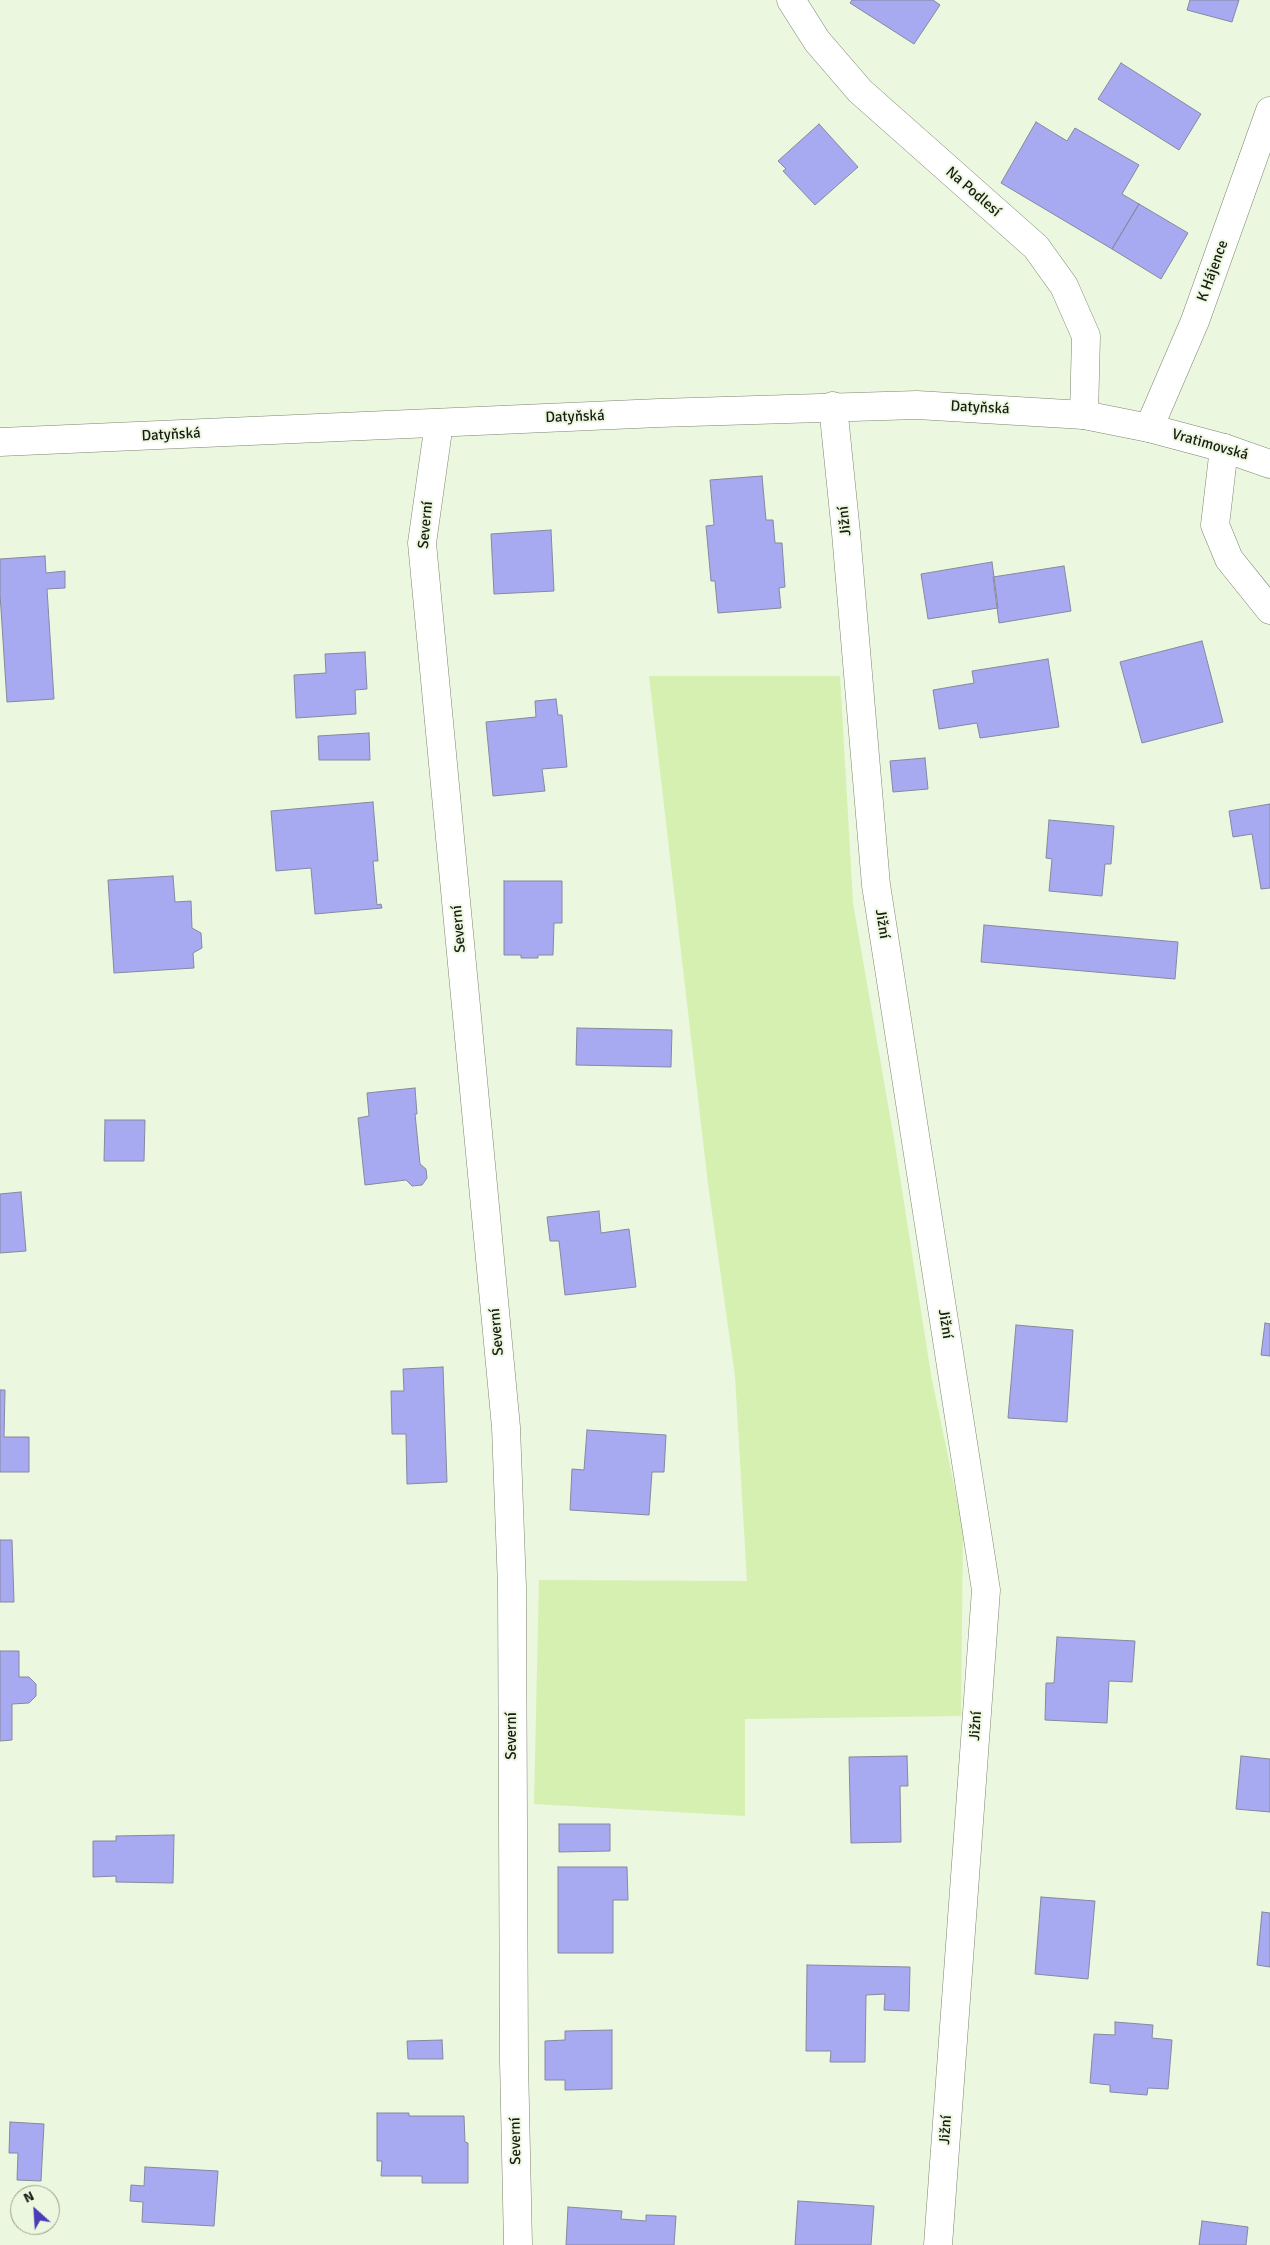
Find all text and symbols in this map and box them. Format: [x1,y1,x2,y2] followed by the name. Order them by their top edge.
[942,163,1004,221] street label: Na Podlesí
[1194,238,1232,304] street label: K Hájence
[950,397,1010,419] street label: Datyňská
[545,407,605,427] street label: Datyňská
[141,424,201,446] street label: Datyňská
[1170,426,1250,464] street label: Vratimovská
[415,501,437,549] street label: Severní
[834,505,856,537] street label: Jižní
[448,905,470,953] street label: Severní
[871,908,893,940] street label: Jižní
[486,1308,508,1356] street label: Severní
[934,1308,956,1340] street label: Jižní
[966,1711,986,1741] street label: Jižní
[503,1712,521,1760] street label: Severní
[936,2115,956,2145] street label: Jižní
[507,2117,525,2165] street label: Severní
[10,2185,60,2235] north arrow
[21,2187,37,2207] text: N

